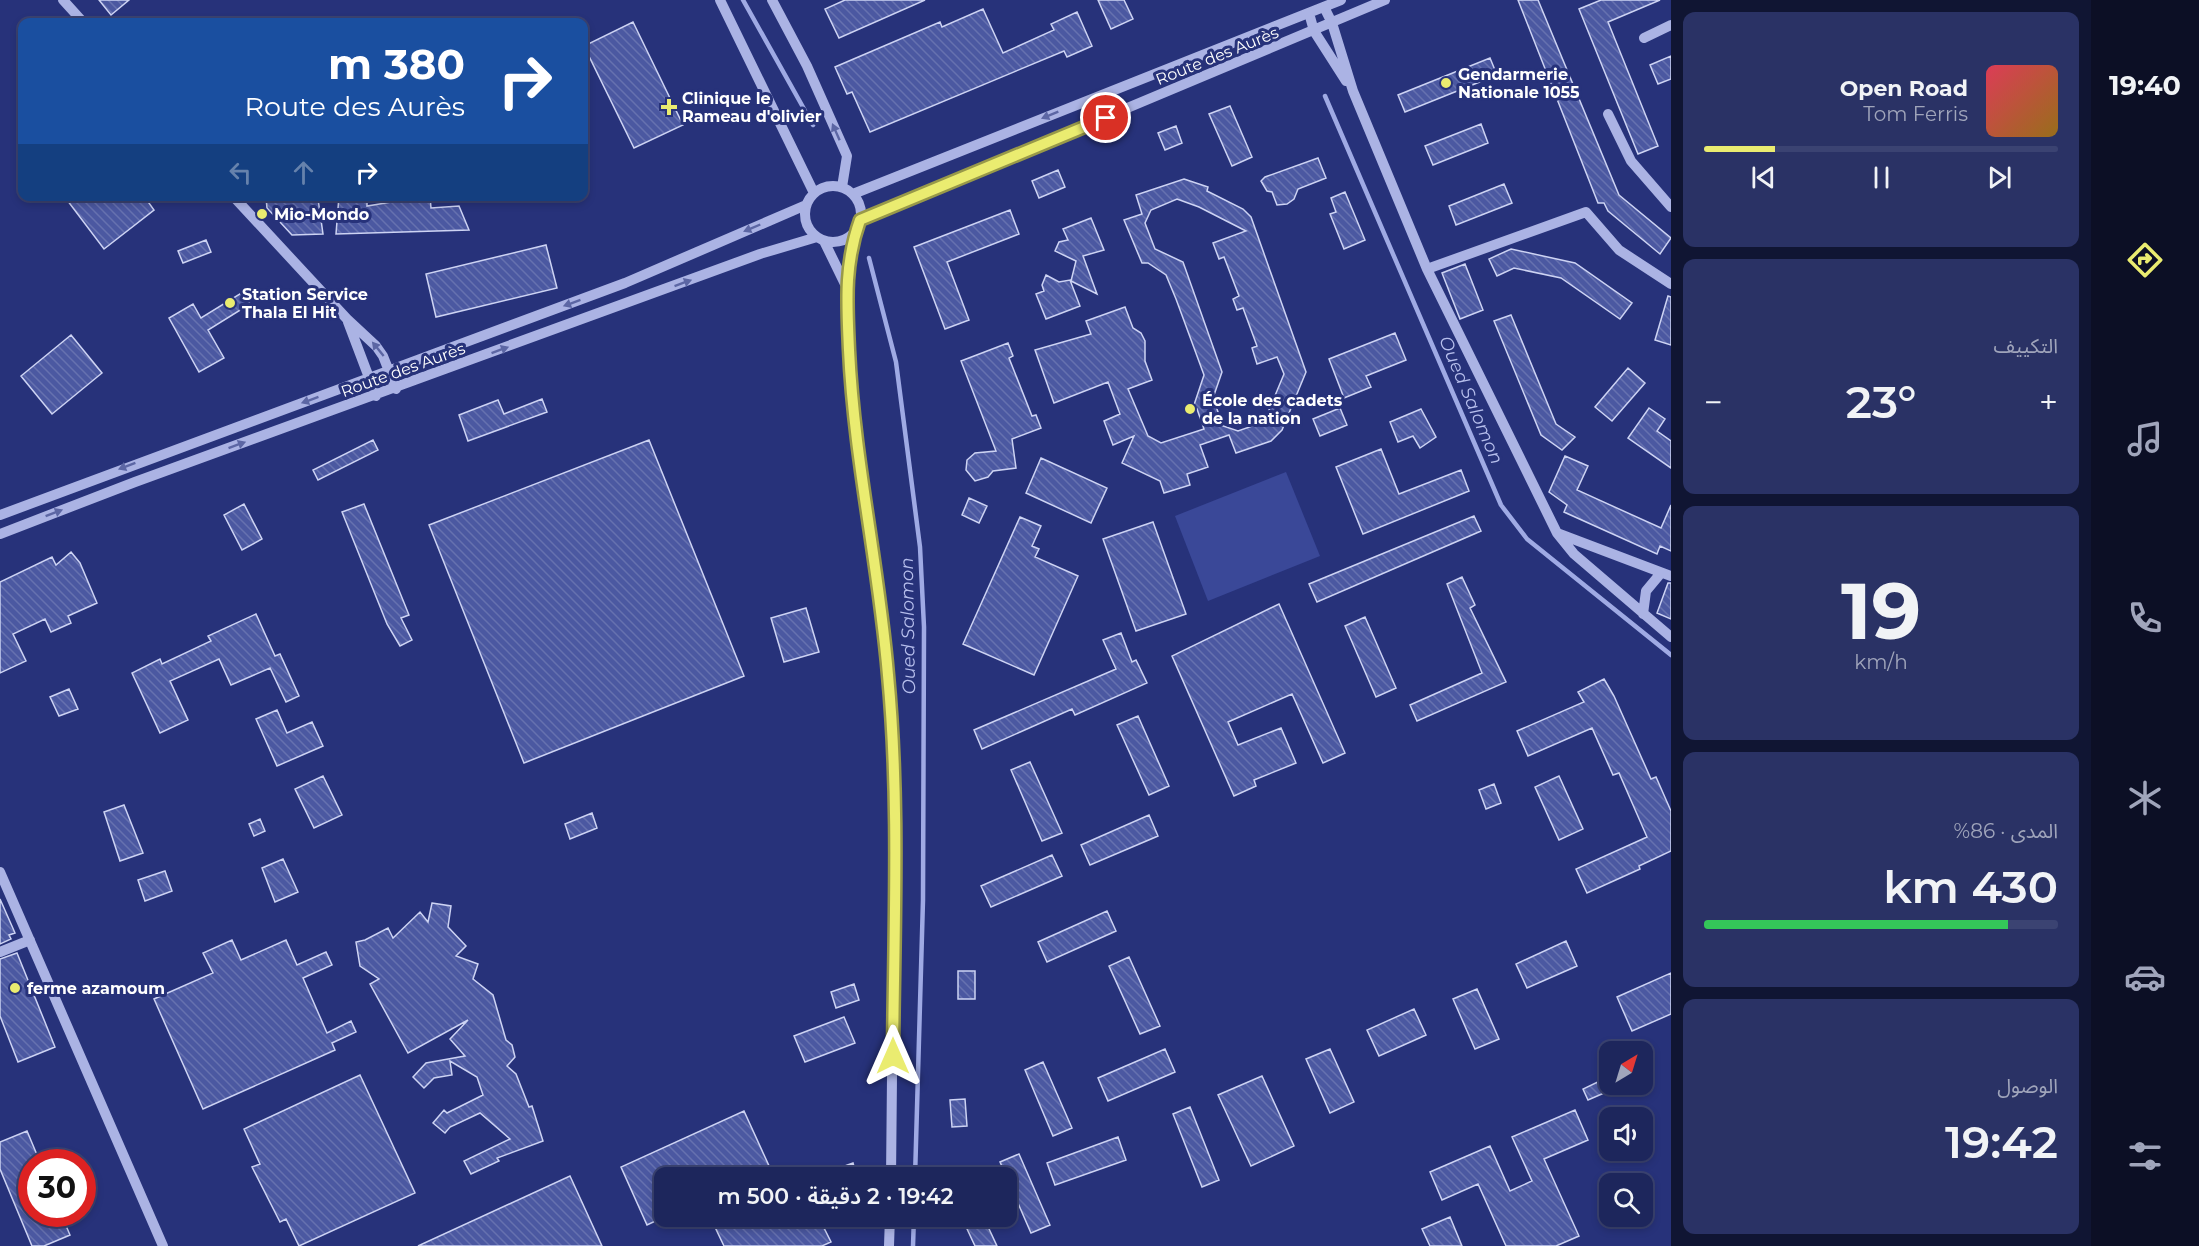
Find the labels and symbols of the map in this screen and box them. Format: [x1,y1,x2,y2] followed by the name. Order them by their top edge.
[1153,23,1281,89] street label: Route des Aurès
[1458,65,1580,102] place label: Gendarmerie Nationale 1055
[1439,76,1453,90] marker: Gendarmerie Nationale 1055
[682,89,822,126] place label: Clinique le Rameau d'olivier
[1080,92,1131,143] pin
[660,98,678,116] marker: Clinique le Rameau d'olivier
[1041,110,1059,120] one-way arrow
[831,122,841,140] one-way arrow
[274,205,369,224] place label: Mio-Mondo
[255,207,269,221] marker: Mio-Mondo
[743,223,761,233] one-way arrow
[674,278,692,288] one-way arrow
[242,285,368,322] place label: Station Service Thala El Hit
[223,296,237,310] marker: Station Service Thala El Hit
[563,299,581,308] one-way arrow
[1434,333,1508,467] water label: Oued Salomon
[338,339,468,401] street label: Route des Aurès
[372,342,384,357] one-way arrow
[491,345,509,355] one-way arrow
[1202,391,1343,428] place label: École des cadets de la nation
[301,395,319,405] one-way arrow
[1183,402,1197,416] marker: École des cadets de la nation
[228,440,246,450] one-way arrow
[118,461,136,471] one-way arrow
[46,508,64,518] one-way arrow
[896,557,920,695] water label: Oued Salomon
[27,979,165,998] place label: ferme azamoum
[8,981,22,995] marker: ferme azamoum
[861,1024,925,1088] position arrow
[1599,1041,1653,1095] north arrow
[18,1149,96,1227] speed limit sign: 30

